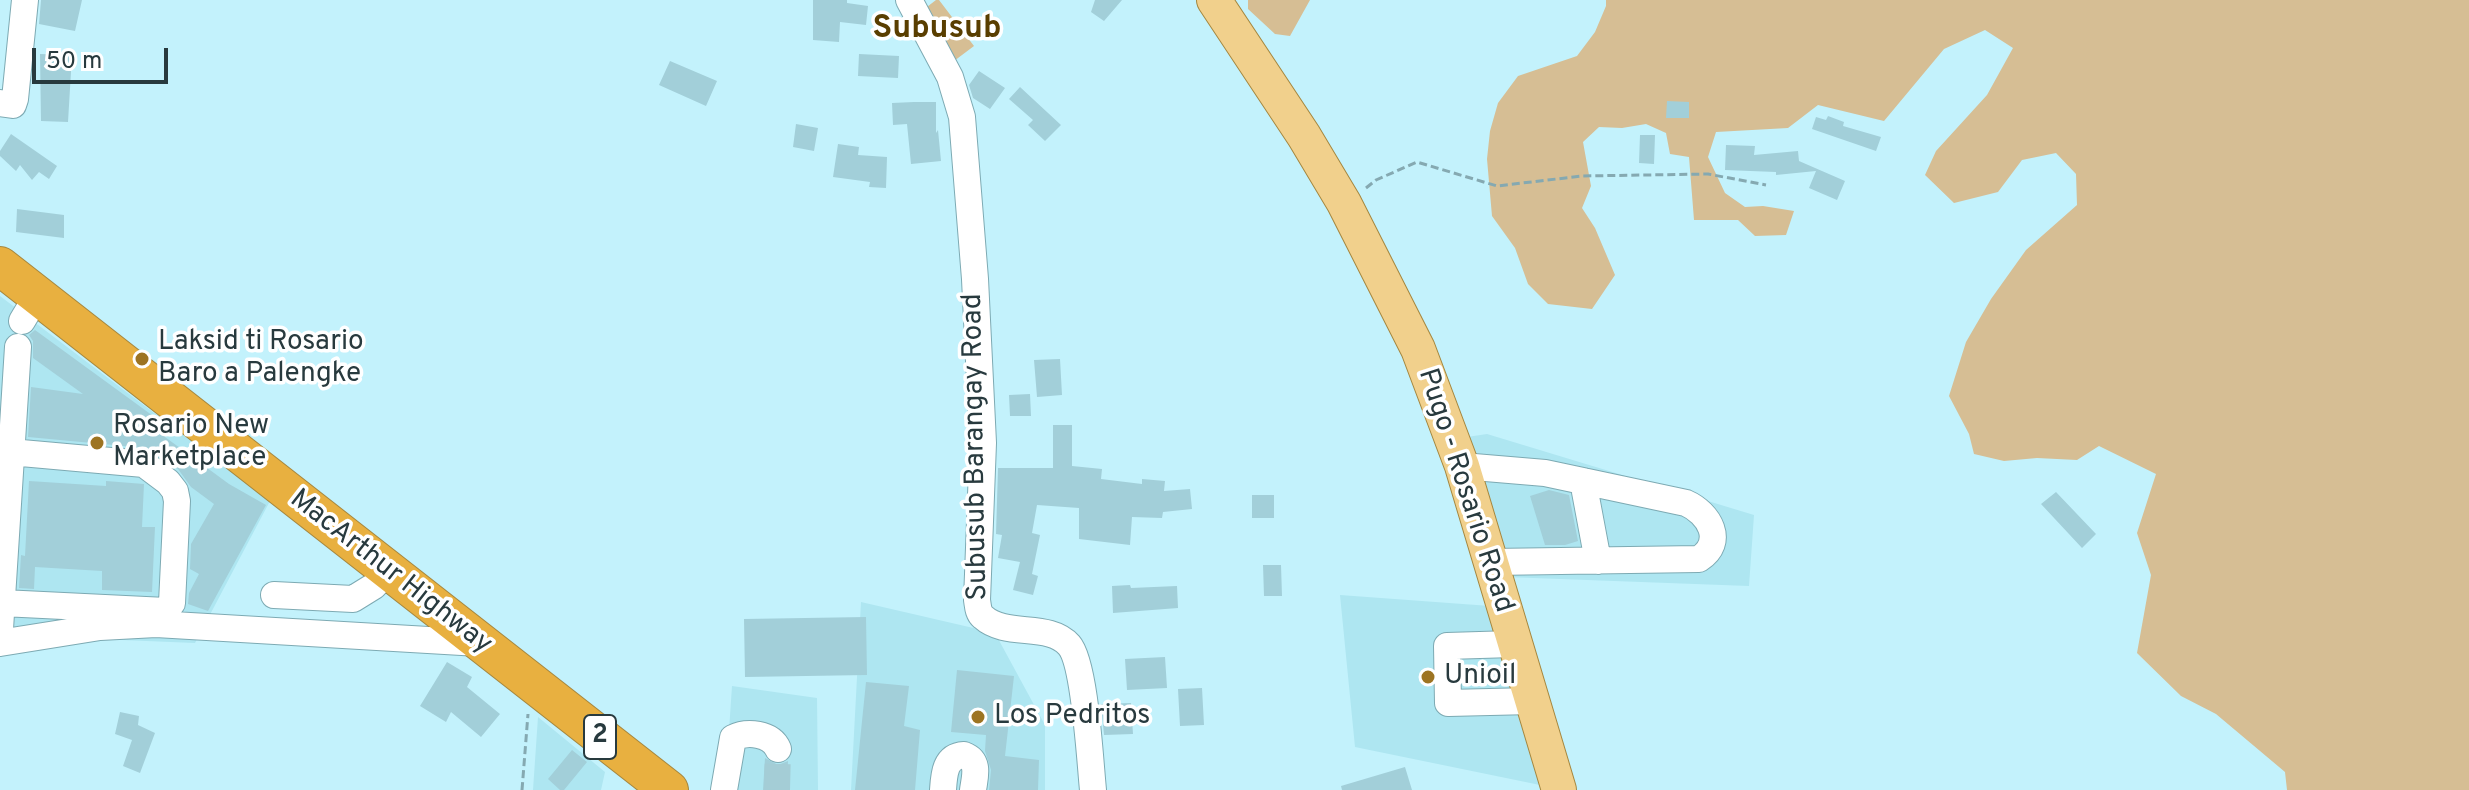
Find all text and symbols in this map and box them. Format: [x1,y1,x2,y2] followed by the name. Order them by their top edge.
[873,12,1001,50] district label: Subusub
[36,32,172,82] scale bar
[46,47,102,77] text: 50 m
[958,293,996,601] street label: Subusub Barangay Road
[158,326,364,392] place label: Laksid ti Rosario Baro a Palengke
[133,350,151,368] marker: Laksid ti Rosario Baro a Palengke
[1409,365,1519,617] street label: Pugo - Rosario Road
[113,410,269,476] place label: Rosario New Marketplace
[88,434,106,452] marker: Rosario New Marketplace
[282,484,498,662] street label: MacArthur Highway
[1444,660,1516,694] place label: Unioil
[1419,668,1437,686] marker: Unioil
[994,700,1150,734] place label: Los Pedritos
[969,708,987,726] marker: Los Pedritos
[584,715,616,759] road number: 2

